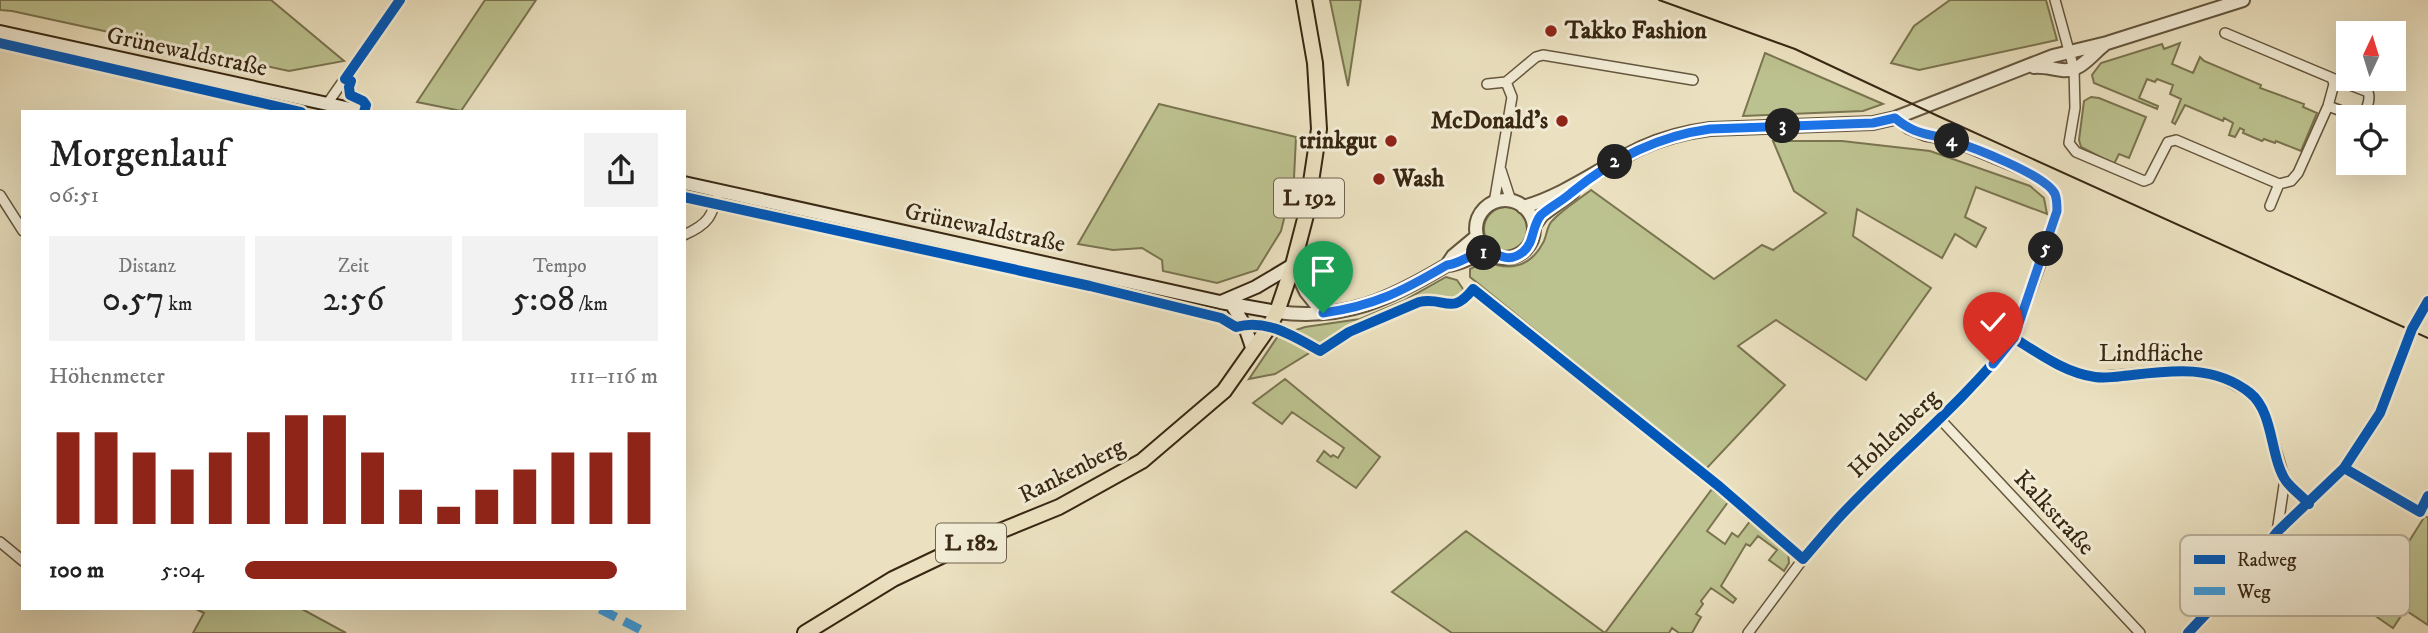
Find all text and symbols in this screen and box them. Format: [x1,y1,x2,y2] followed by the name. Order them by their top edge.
[1564,16,1707,46] place label: Takko Fashion
[104,20,270,84] street label: Grünewaldstraße
[2336,21,2406,91] north arrow
[2336,21,2406,175] map controls
[1543,23,1559,39] marker: Takko Fashion
[2336,105,2406,175] button: locate
[1431,106,1548,136] place label: McDonald's
[1766,108,1800,144] pin: 3
[1554,113,1570,129] marker: McDonald's
[1779,114,1786,137] text: 3
[1934,124,1969,158] pin: 4
[1299,126,1377,156] place label: trinkgut
[1946,129,1957,152] text: 4
[49,131,228,179] text: Morgenlauf
[584,133,658,207] button: share
[1383,133,1399,149] marker: trinkgut
[1598,144,1632,180] pin: 2
[1610,150,1619,173] text: 2
[1392,164,1445,194] place label: Wash
[1371,171,1387,187] marker: Wash
[1274,178,1344,218] road number: L 192
[49,181,99,210] text: 06:51
[902,196,1068,260] street label: Grünewaldstraße
[2028,232,2064,266] pin: 5
[1466,236,1502,270] pin: 1
[2041,237,2050,260] text: 5
[1293,241,1353,313] pin
[1480,241,1487,264] text: 1
[1304,252,1342,290] icon: arrive
[118,255,176,278] text: Distanz
[338,255,369,278] text: Zeit
[533,255,587,278] text: Tempo
[102,278,165,322] text: 0.57
[323,278,384,322] text: 2:56
[512,278,575,322] text: 5:08
[1963,292,2023,364] pin
[165,293,192,316] text: km
[575,293,608,316] text: /km
[1974,303,2012,341] icon: check
[2099,339,2203,369] street label: Lindfläche
[49,362,165,391] text: Höhenmeter
[570,362,658,391] text: 111–116 m
[1842,383,1946,485] street label: Hohlenberg
[1014,431,1130,510] street label: Rankenberg
[2007,464,2101,562] street label: Kalkstraße
[936,524,1006,562] road number: L 182
[2180,535,2410,616] legend
[2237,549,2297,572] text: Radweg
[49,556,104,585] text: 100 m
[161,556,204,585] text: 5:04
[2236,581,2271,604] text: Weg

